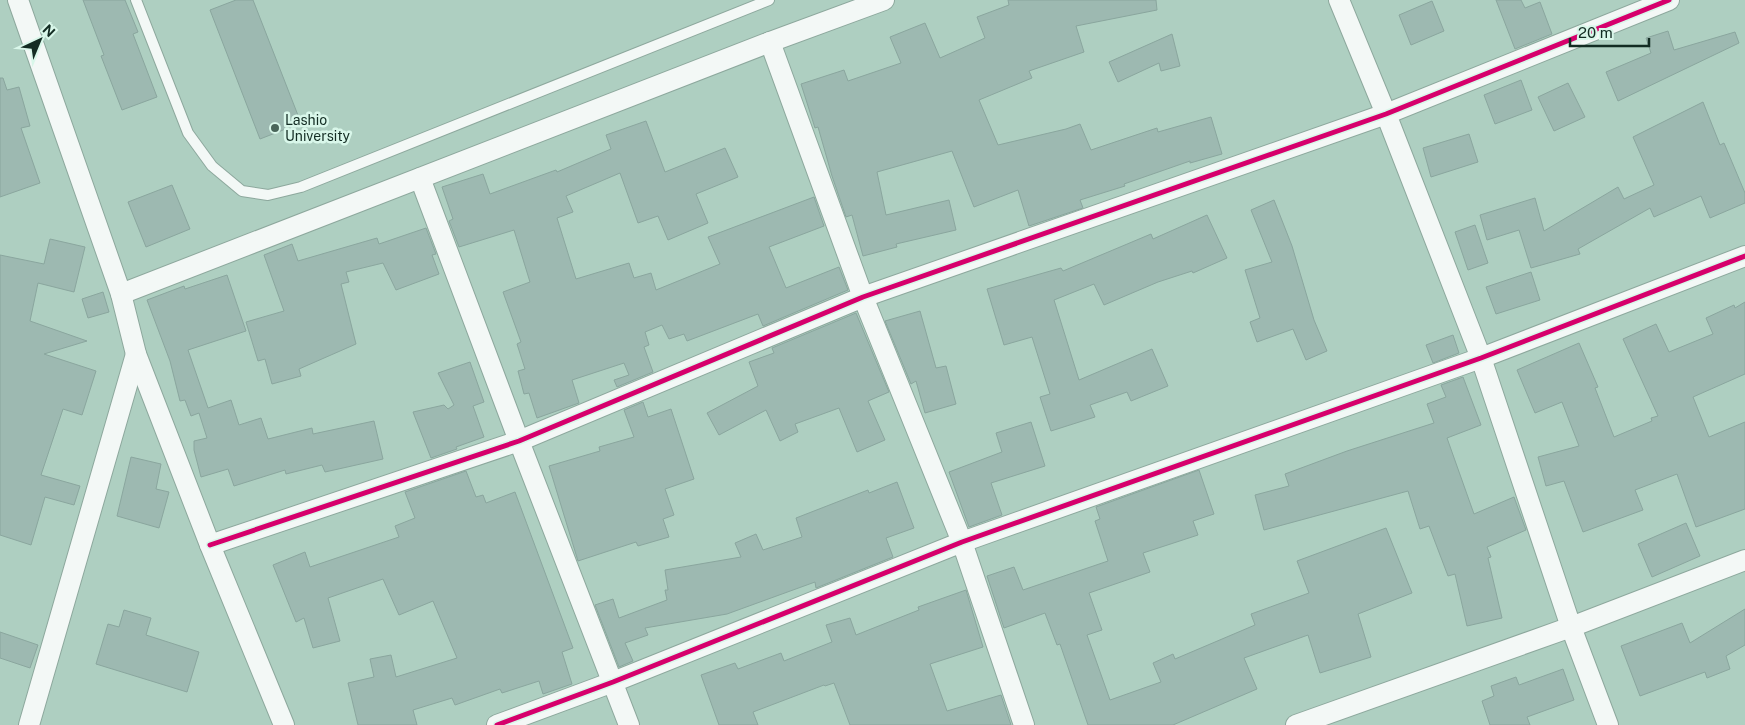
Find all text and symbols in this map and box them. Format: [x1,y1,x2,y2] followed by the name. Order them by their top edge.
[15,15,65,65] north arrow
[1570,15,1649,47] scale bar
[40,21,59,40] text: N
[1578,24,1613,41] text: 20 m
[285,112,351,144] place label: Lashio University
[269,122,281,134] marker: Lashio University

